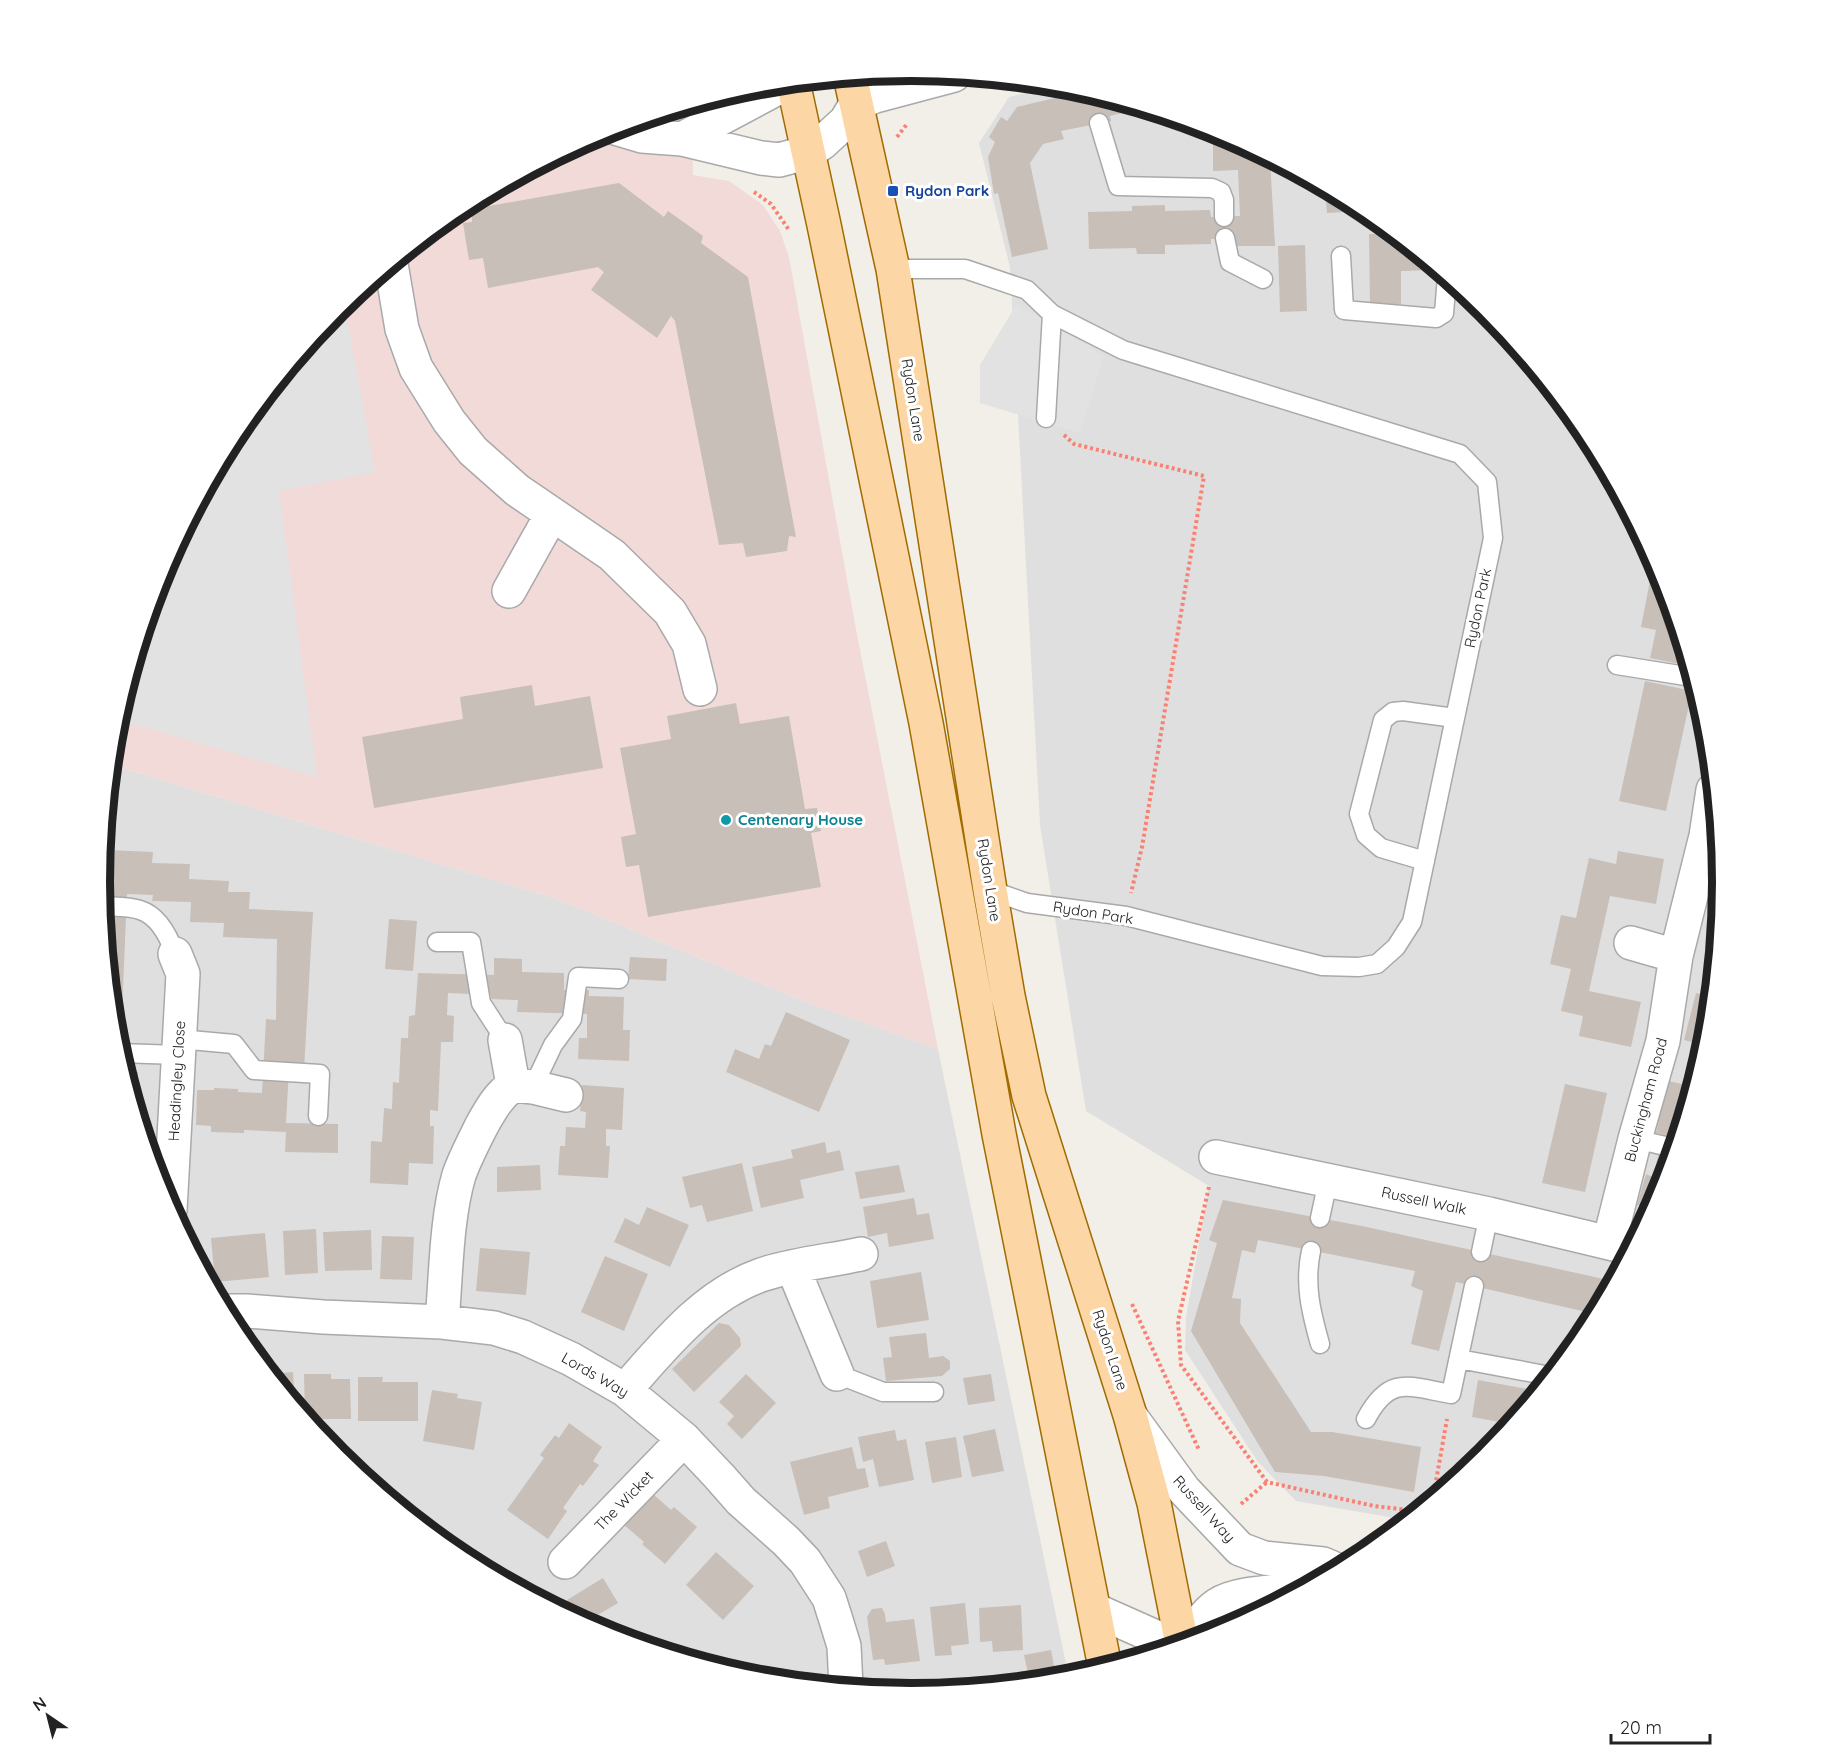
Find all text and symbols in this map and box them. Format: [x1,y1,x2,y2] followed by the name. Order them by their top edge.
[905,181,989,200] place label: Rydon Park
[886,184,900,198] marker: Rydon Park
[898,357,929,443] street label: Rydon Lane
[1460,566,1495,650] street label: Rydon Park
[738,810,863,829] place label: Centenary House
[719,813,733,827] marker: Centenary House
[974,837,1005,923] street label: Rydon Lane
[1052,897,1135,928] street label: Rydon Park
[164,1020,189,1142] street label: Headingley Close
[1620,1036,1671,1164] street label: Buckingham Road
[1380,1182,1469,1219] street label: Russell Walk
[1089,1307,1132,1393] street label: Rydon Lane
[558,1348,632,1401] street label: Lords Way
[590,1466,657,1535] street label: The Wicket
[1169,1471,1240,1546] street label: Russell Way
[18,1686,78,1746] north arrow
[29,1692,50,1715] text: N
[1611,1707,1710,1745] scale bar
[1620,1716,1662,1739] text: 20 m

